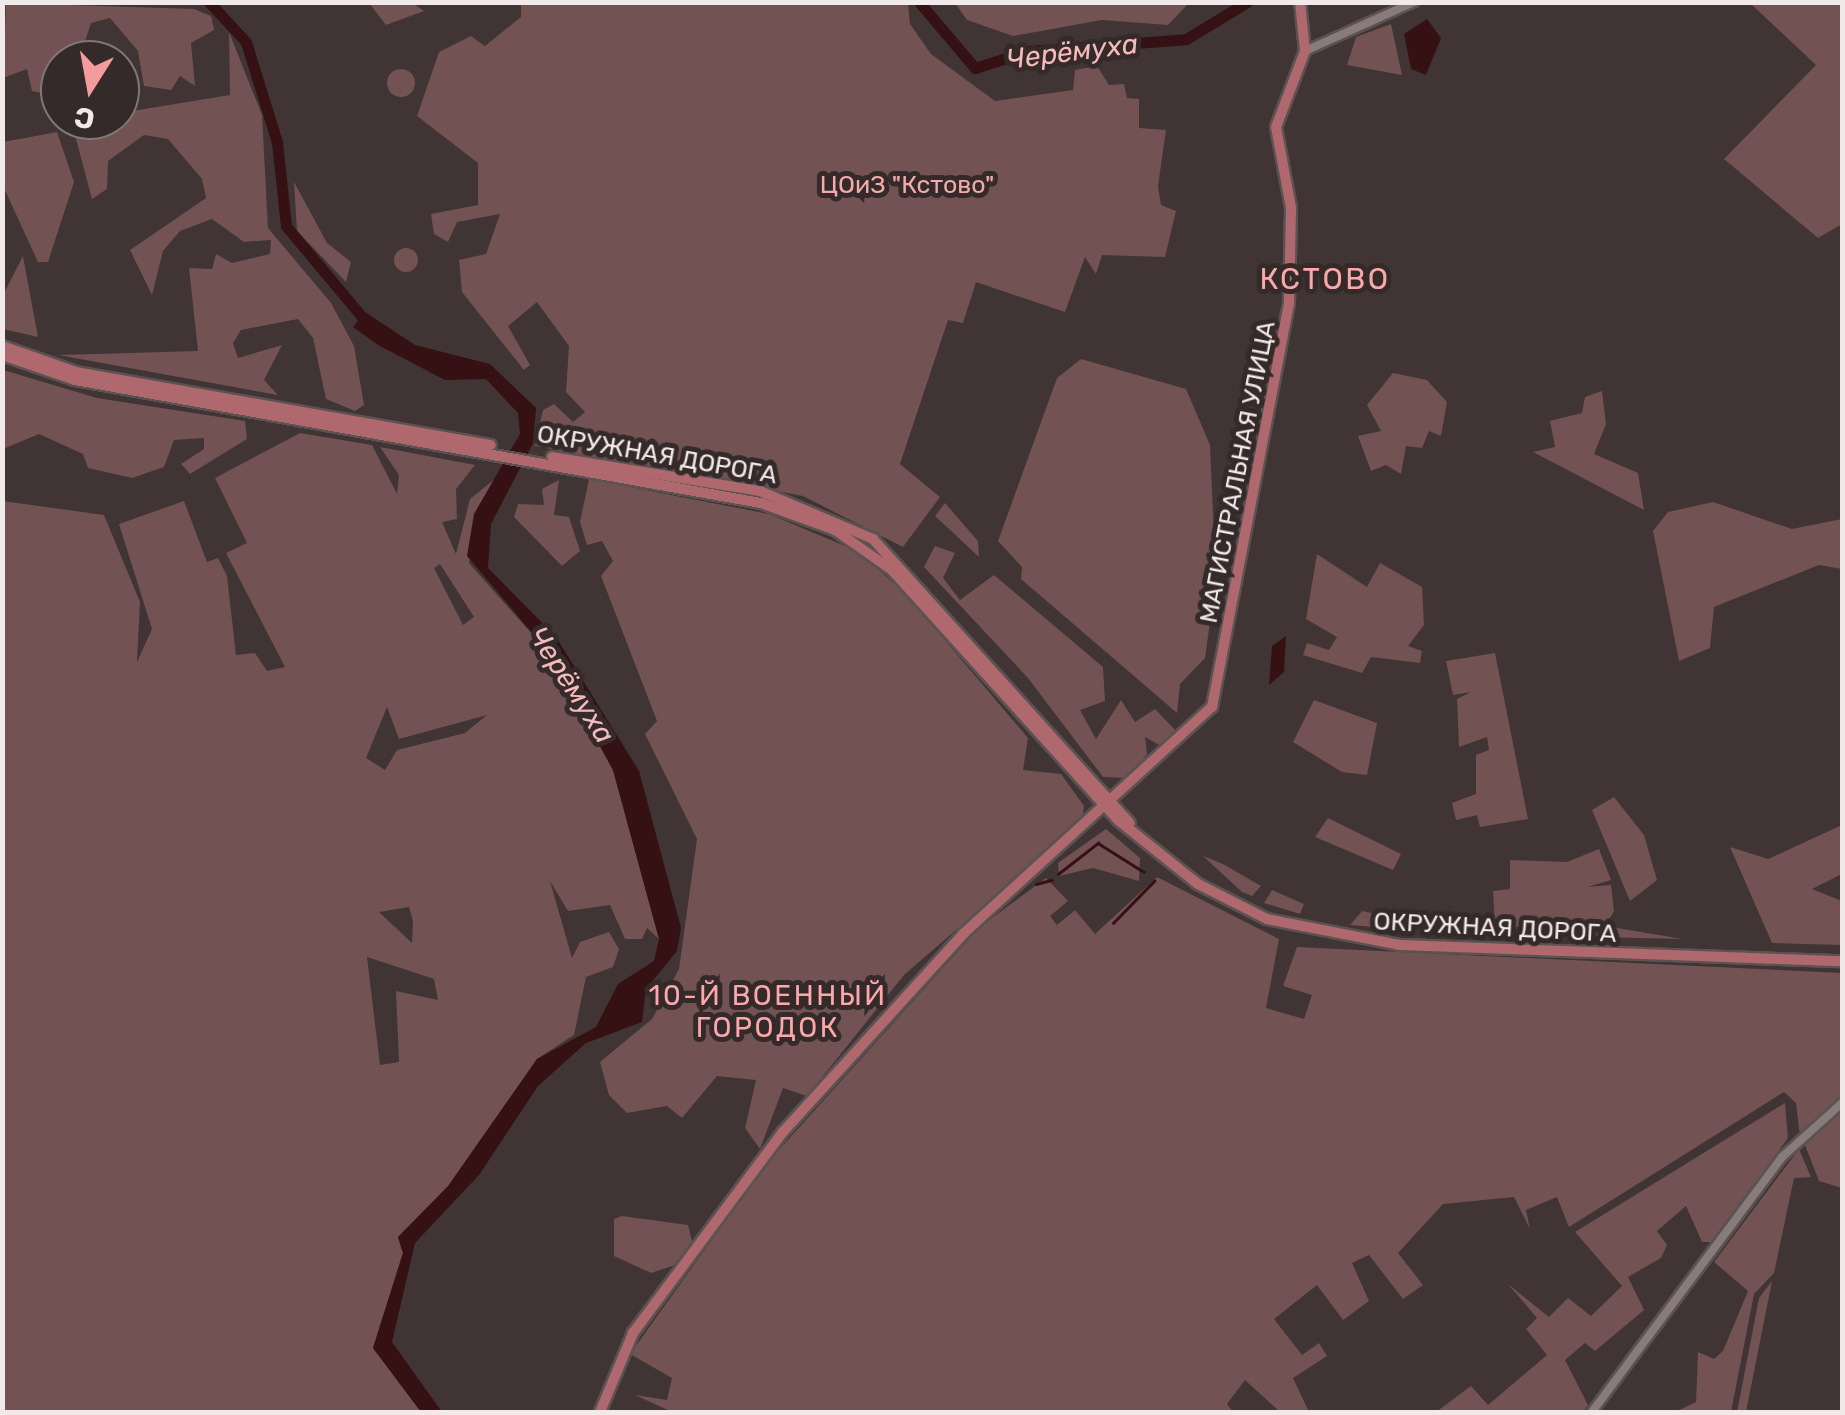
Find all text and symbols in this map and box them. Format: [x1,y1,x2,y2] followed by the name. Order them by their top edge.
[1004,27,1140,77] water label: Черёмуха
[40,40,140,140] north arrow
[72,100,97,136] text: С
[820,170,994,200] park label: ЦОиЗ "Кстово"
[1259,261,1391,297] district label: КСТОВО
[1194,318,1282,626] street label: МАГИСТРАЛЬНАЯ УЛИЦА
[535,419,779,491] street label: ОКРУЖНАЯ ДОРОГА
[521,620,621,750] water label: Черёмуха
[1373,907,1617,949] street label: ОКРУЖНАЯ ДОРОГА
[648,979,888,1045] district label: 10-Й ВОЕННЫЙ ГОРОДОК

